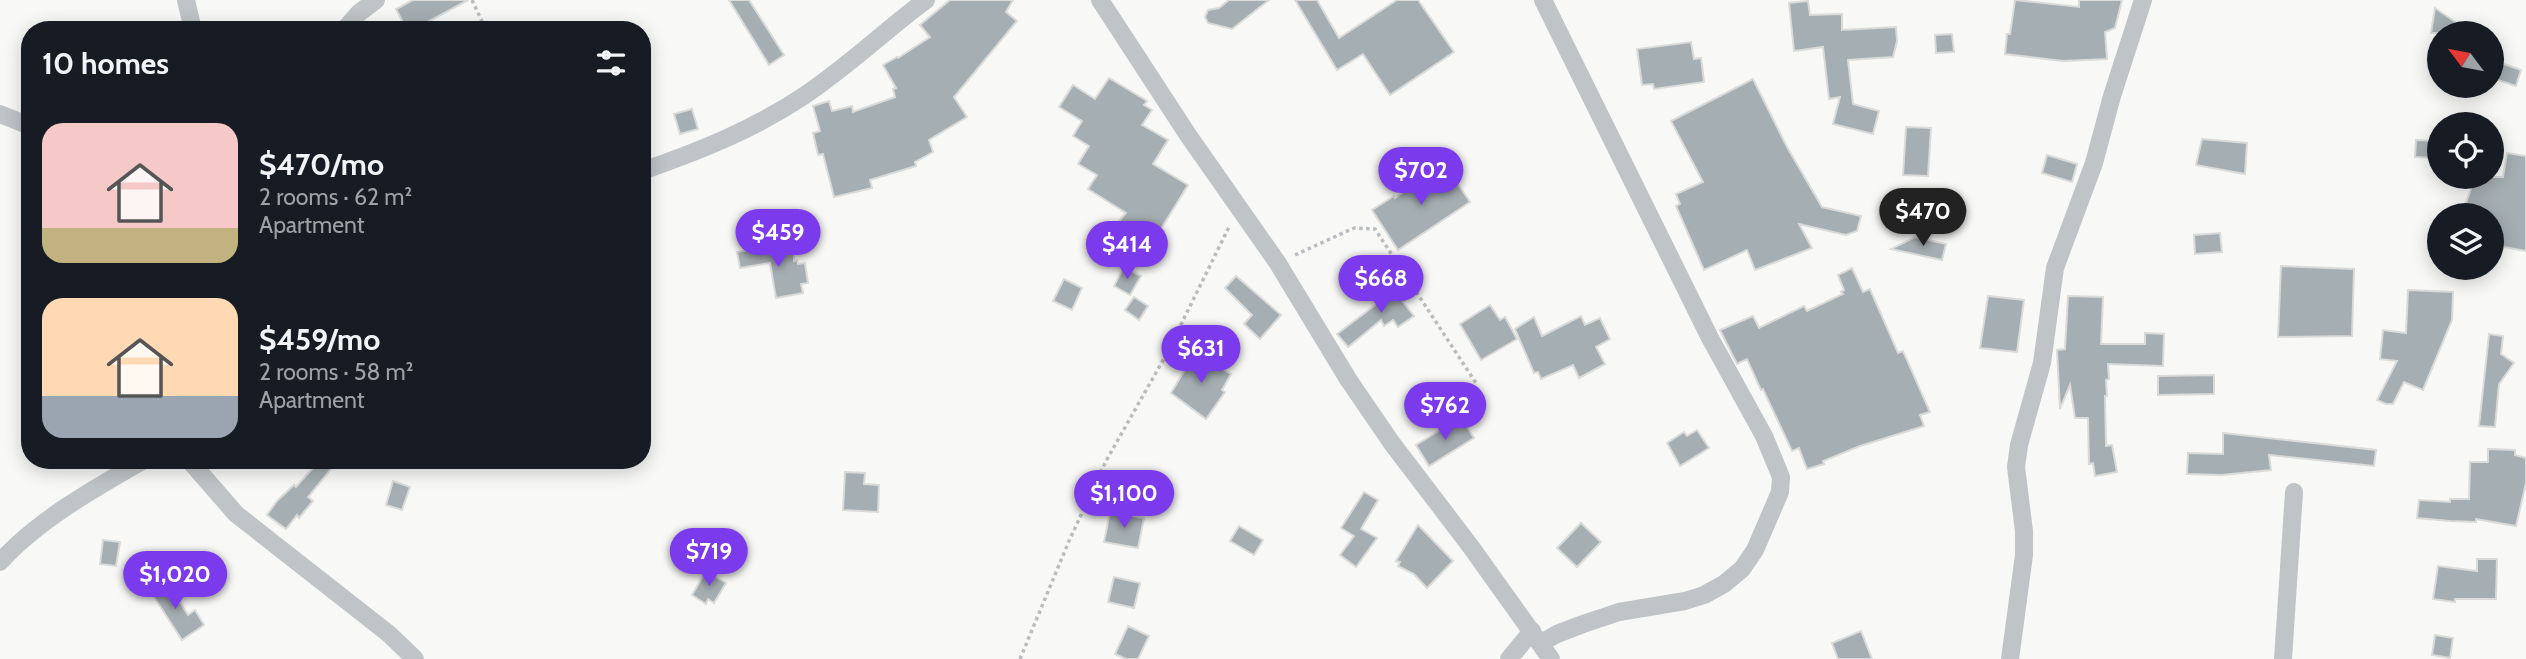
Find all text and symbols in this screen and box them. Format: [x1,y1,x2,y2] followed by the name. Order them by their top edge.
[2427,21,2504,98] north arrow
[2427,21,2504,280] map controls
[592,44,630,82] icon: filters
[42,45,169,82] text: 10 homes
[2427,112,2504,189] button: locate
[259,146,384,183] text: $470/mo
[1380,148,1462,207] pin: $702
[98,151,182,235] icon: home
[1394,156,1448,184] text: $702
[259,183,412,211] text: 2 rooms · 62 m²
[1882,188,1964,248] pin: $470
[1895,197,1951,225] text: $470
[2427,203,2504,280] button: layers
[737,210,819,269] pin: $459
[259,211,364,239] text: Apartment
[752,218,804,246] text: $459
[1086,222,1168,281] pin: $414
[1102,230,1152,258] text: $414
[1340,256,1422,315] pin: $668
[1354,264,1408,292] text: $668
[259,321,380,358] text: $459/mo
[98,326,182,410] icon: home
[1160,326,1242,385] pin: $631
[1177,334,1225,362] text: $631
[259,358,413,386] text: 2 rooms · 58 m²
[1404,382,1486,442] pin: $762
[259,386,364,414] text: Apartment
[1420,391,1470,419] text: $762
[1067,470,1181,530] pin: $1,100
[1090,479,1158,507] text: $1,100
[668,528,750,588] pin: $719
[686,537,732,565] text: $719
[118,552,232,611] pin: $1,020
[139,560,211,588] text: $1,020

